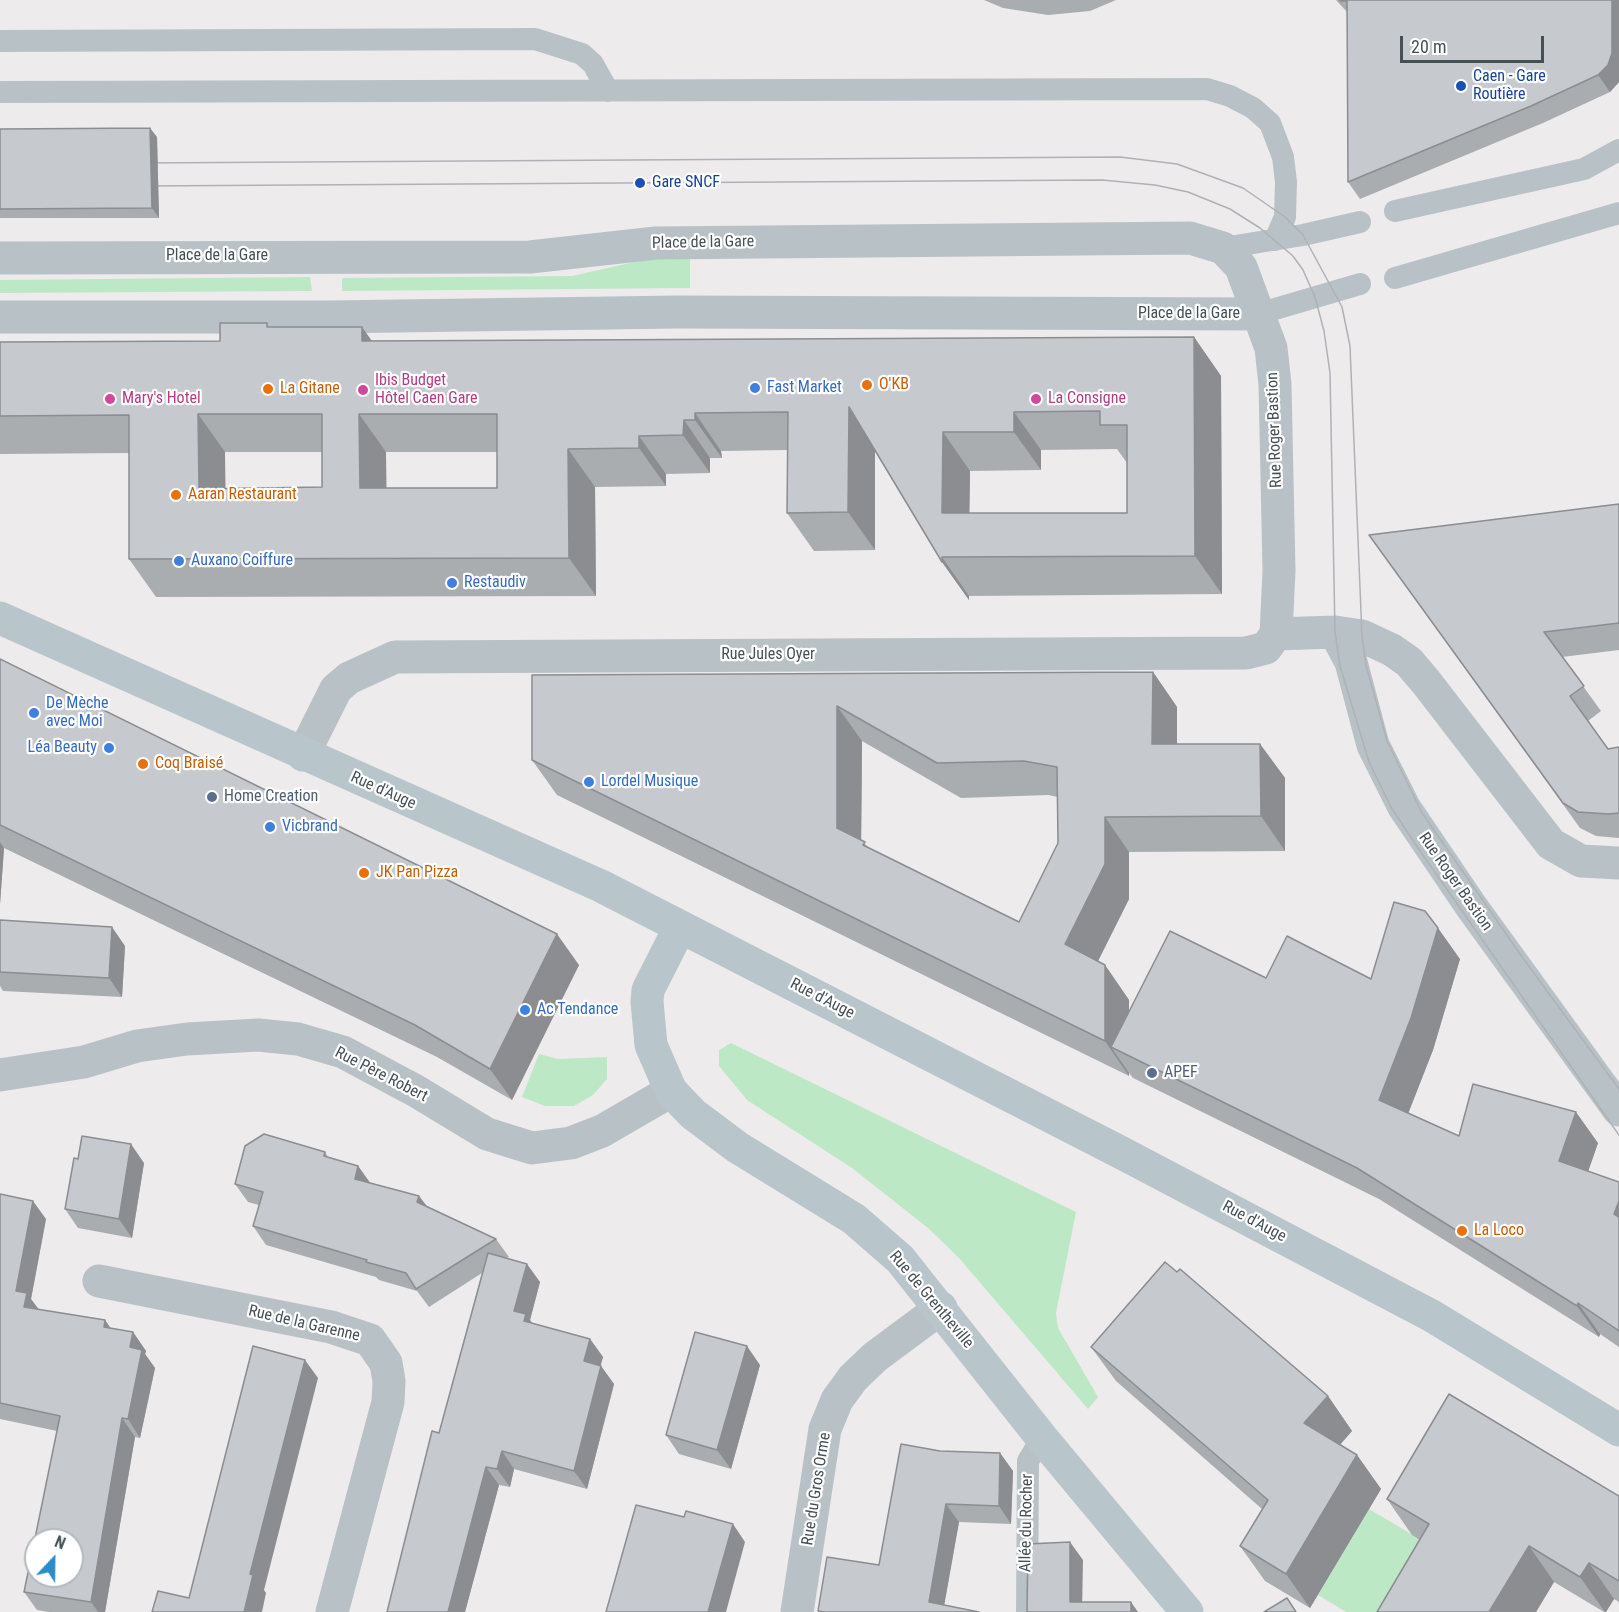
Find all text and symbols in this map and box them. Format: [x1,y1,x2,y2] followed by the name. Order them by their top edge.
[1403,24,1547,62] scale bar
[1411,36,1446,57] text: 20 m
[1473,67,1546,105] place label: Caen - Gare Routière
[1454,79,1468,93] marker: Caen - Gare Routière
[652,173,720,193] place label: Gare SNCF
[633,176,647,190] marker: Gare SNCF
[652,233,754,253] street label: Place de la Gare
[166,246,268,266] street label: Place de la Gare
[1138,304,1240,324] street label: Place de la Gare
[375,371,478,409] place label: Ibis Budget Hôtel Caen Gare
[1263,372,1287,488] street label: Rue Roger Bastion
[879,375,909,395] place label: O'KB
[767,378,842,398] place label: Fast Market
[860,378,874,392] marker: O'KB
[280,379,340,399] place label: La Gitane
[748,381,762,395] marker: Fast Market
[261,382,275,396] marker: La Gitane
[356,383,370,397] marker: Ibis Budget Hôtel Caen Gare
[122,389,201,409] place label: Mary's Hotel
[1048,389,1126,409] place label: La Consigne
[103,392,117,406] marker: Mary's Hotel
[1029,392,1043,406] marker: La Consigne
[188,485,297,505] place label: Aaran Restaurant
[169,488,183,502] marker: Aaran Restaurant
[191,551,293,571] place label: Auxano Coiffure
[172,554,186,568] marker: Auxano Coiffure
[464,573,526,593] place label: Restaudiv
[445,576,459,590] marker: Restaudiv
[721,645,815,665] street label: Rue Jules Oyer
[46,694,109,732] place label: De Mèche avec Moi
[27,706,41,720] marker: De Mèche avec Moi
[28,738,97,758] place label: Léa Beauty
[102,741,116,755] marker: Léa Beauty
[155,754,223,774] place label: Coq Braisé
[136,757,150,771] marker: Coq Braisé
[347,768,419,814] street label: Rue d'Auge
[601,772,698,792] place label: Lordel Musique
[582,775,596,789] marker: Lordel Musique
[224,787,318,807] place label: Home Creation
[205,790,219,804] marker: Home Creation
[282,817,338,837] place label: Vicbrand
[263,820,277,834] marker: Vicbrand
[1414,829,1496,935] street label: Rue Roger Bastion
[376,863,458,883] place label: JK Pan Pizza
[357,866,371,880] marker: JK Pan Pizza
[787,975,857,1023] street label: Rue d'Auge
[537,1000,618,1020] place label: Ac Tendance
[518,1003,532,1017] marker: Ac Tendance
[331,1043,431,1107] street label: Rue Père Robert
[1164,1063,1198,1083] place label: APEF
[1145,1066,1159,1080] marker: APEF
[1219,1197,1289,1247] street label: Rue d'Auge
[1474,1221,1524,1241] place label: La Loco
[1455,1224,1469,1238] marker: La Loco
[885,1247,977,1353] street label: Rue de Grentheville
[246,1302,362,1346] street label: Rue de la Garenne
[799,1431,835,1547] street label: Rue du Gros Orme
[1017,1474,1037,1572] street label: Allée du Rocher
[24,1528,84,1588] north arrow
[52,1532,68,1553] text: N

